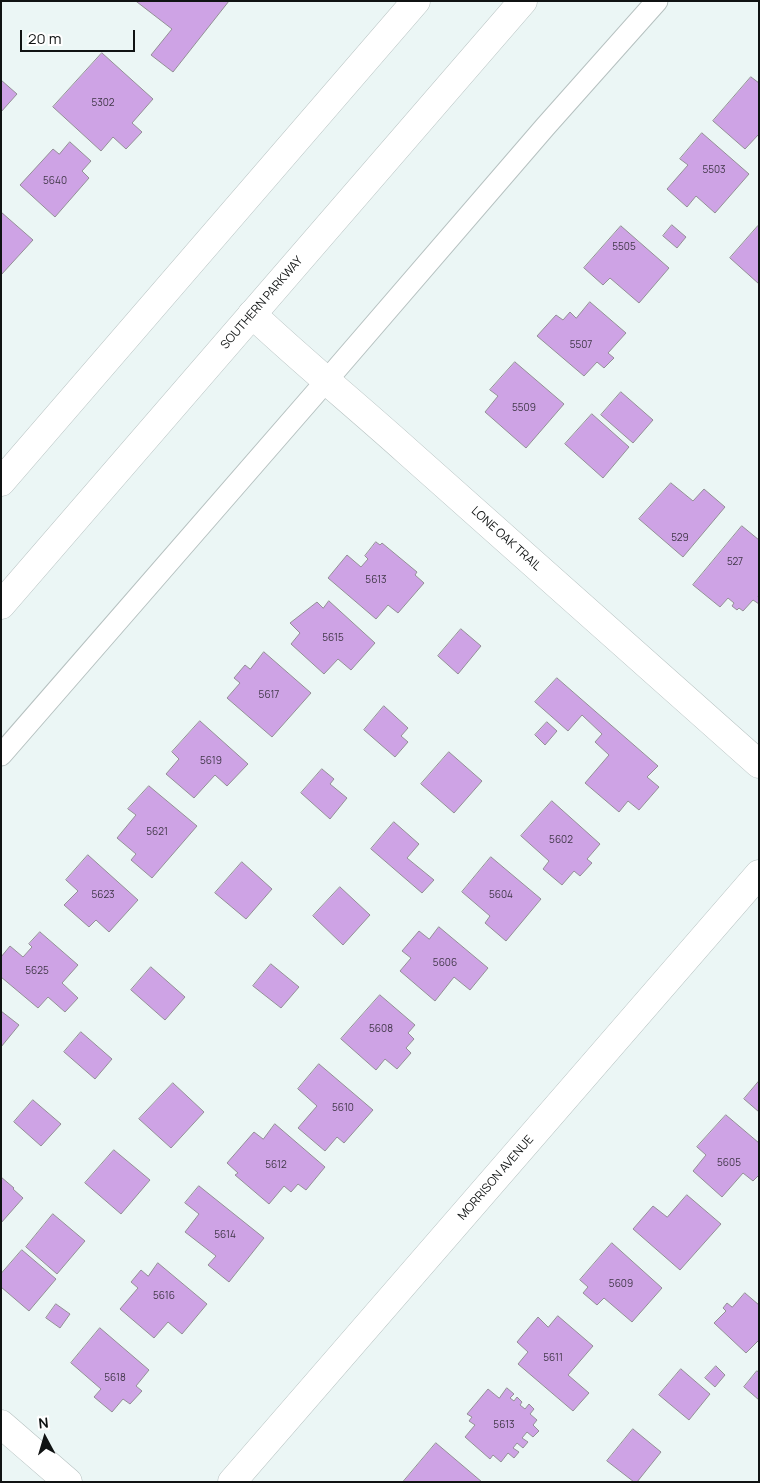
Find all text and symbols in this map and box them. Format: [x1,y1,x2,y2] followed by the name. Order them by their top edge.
[22,20,138,52] scale bar
[28,28,61,49] text: 20 m
[91,97,115,109] house number: 5302
[702,164,726,176] house number: 5503
[43,175,67,187] house number: 5640
[612,241,636,253] house number: 5505
[218,254,306,352] street label: SOUTHERN PARKWAY
[570,339,592,351] house number: 5507
[512,402,536,414] house number: 5509
[468,504,544,574] street label: LONE OAK TRAIL
[671,532,689,544] house number: 529
[727,556,743,568] house number: 527
[365,574,387,586] house number: 5613
[322,632,344,644] house number: 5615
[259,689,279,701] house number: 5617
[200,755,222,767] house number: 5619
[146,826,168,838] house number: 5621
[549,834,573,846] house number: 5602
[91,889,115,901] house number: 5623
[489,889,513,901] house number: 5604
[433,957,457,969] house number: 5606
[25,965,49,977] house number: 5625
[369,1023,393,1035] house number: 5608
[332,1102,354,1114] house number: 5610
[455,1133,537,1223] street label: MORRISON AVENUE
[717,1157,741,1169] house number: 5605
[265,1159,287,1171] house number: 5612
[214,1229,236,1241] house number: 5614
[609,1278,633,1290] house number: 5609
[153,1290,175,1302] house number: 5616
[543,1352,563,1364] house number: 5611
[104,1372,126,1384] house number: 5618
[20,1413,70,1463] north arrow
[37,1413,49,1433] text: N
[493,1419,515,1431] house number: 5613

